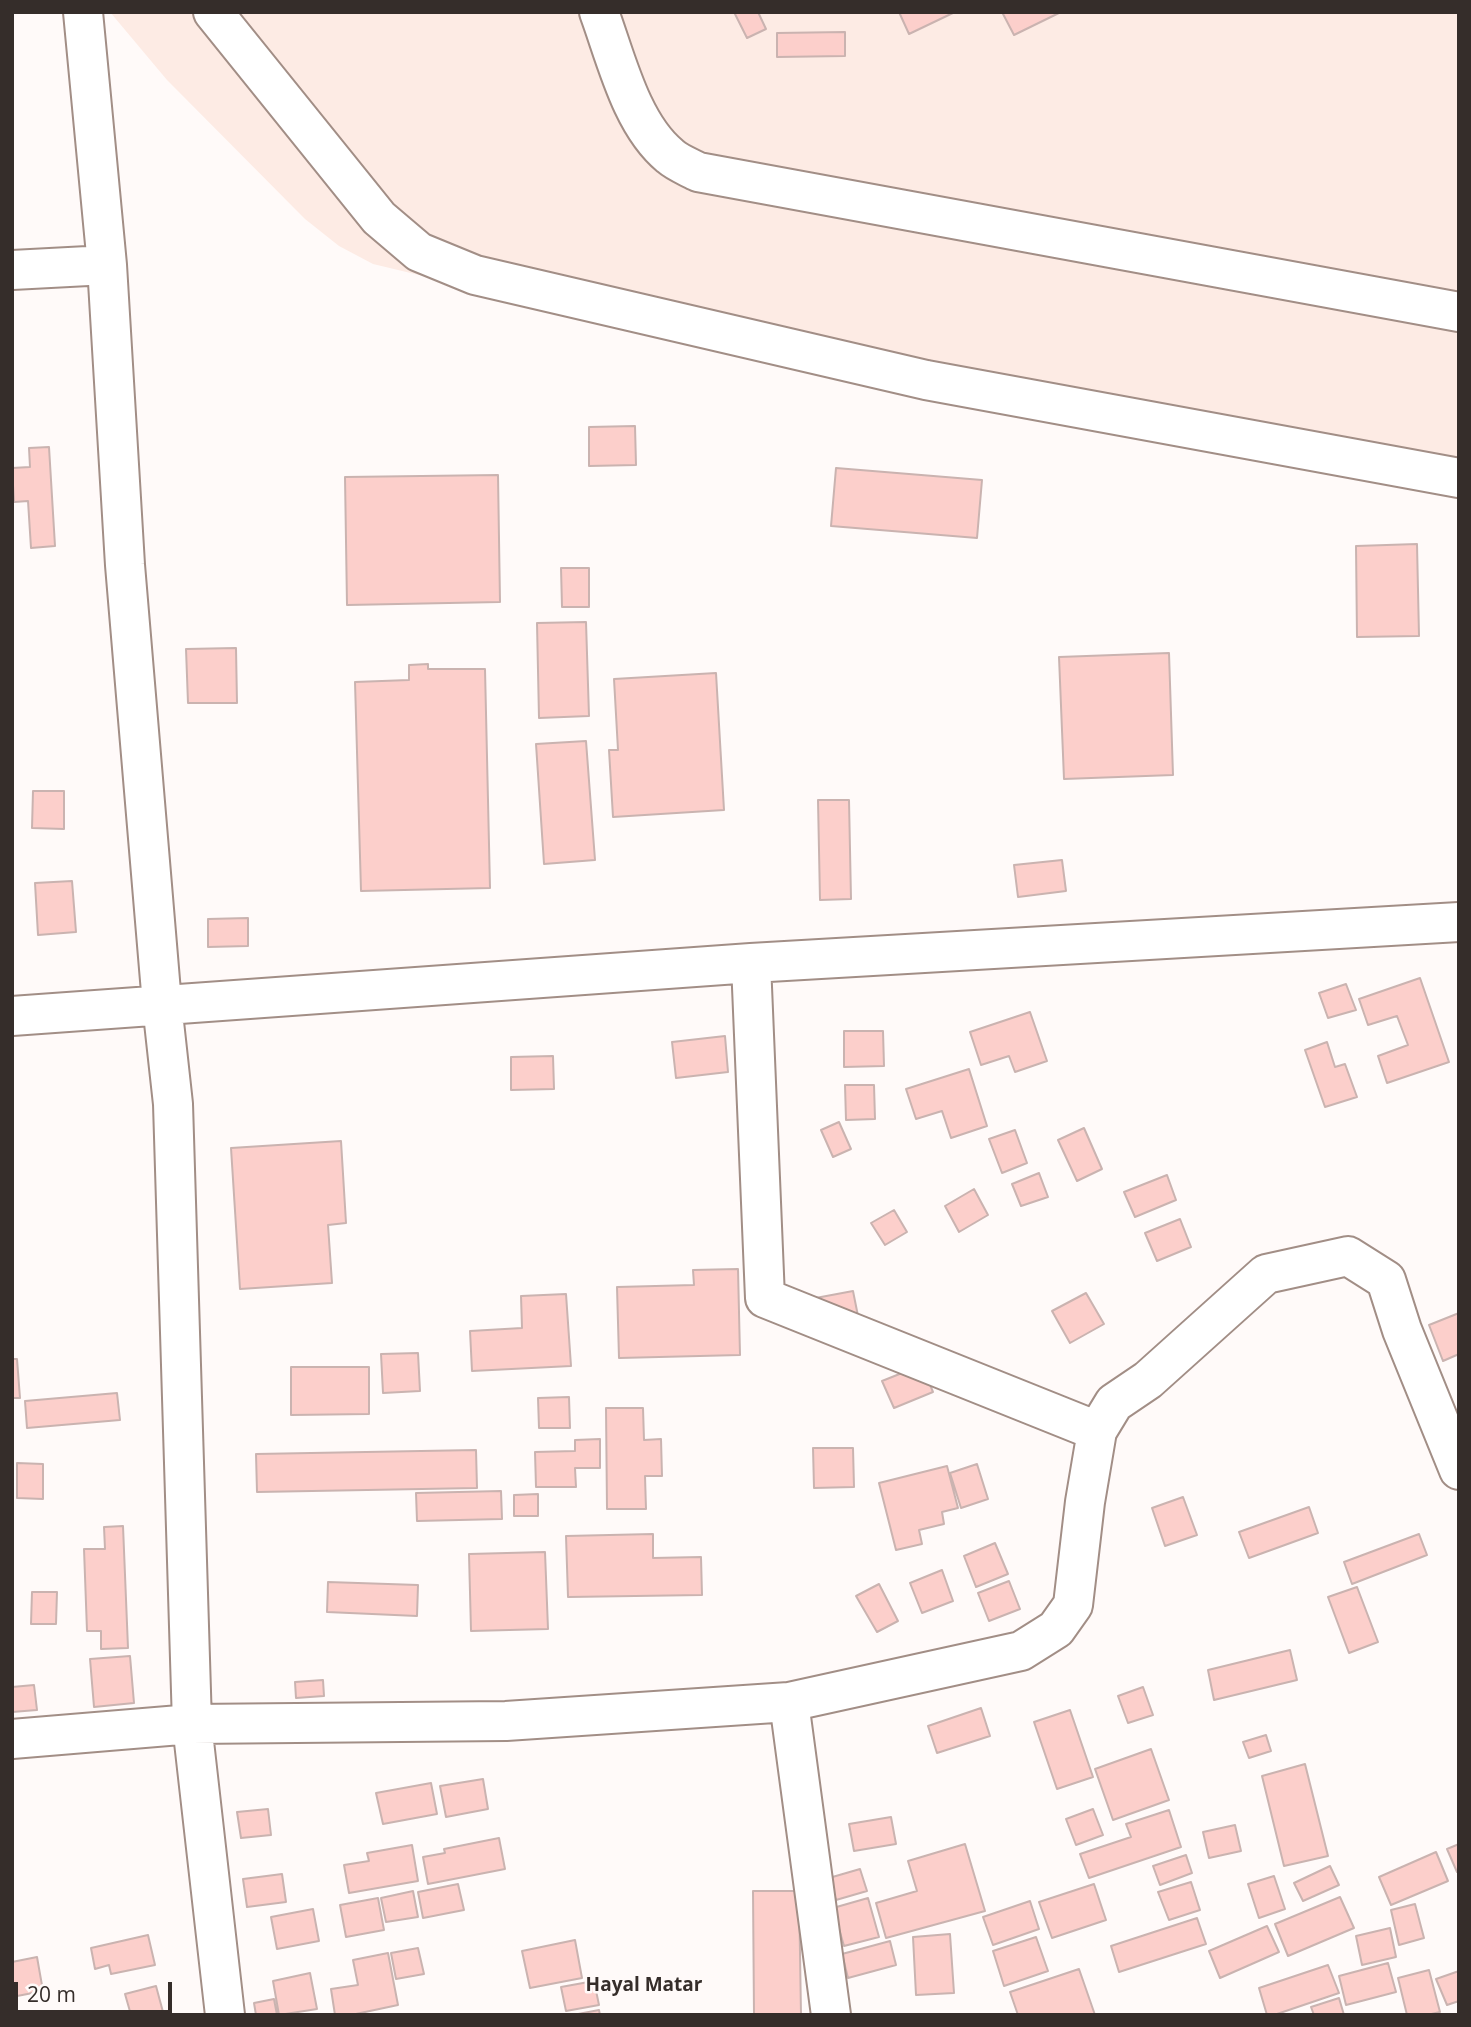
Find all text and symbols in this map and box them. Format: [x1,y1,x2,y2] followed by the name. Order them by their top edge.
[18,1968,175,2012] scale bar
[586,1975,702,1997] district label: Hayal Matar
[27,1980,76,2008] text: 20 m

